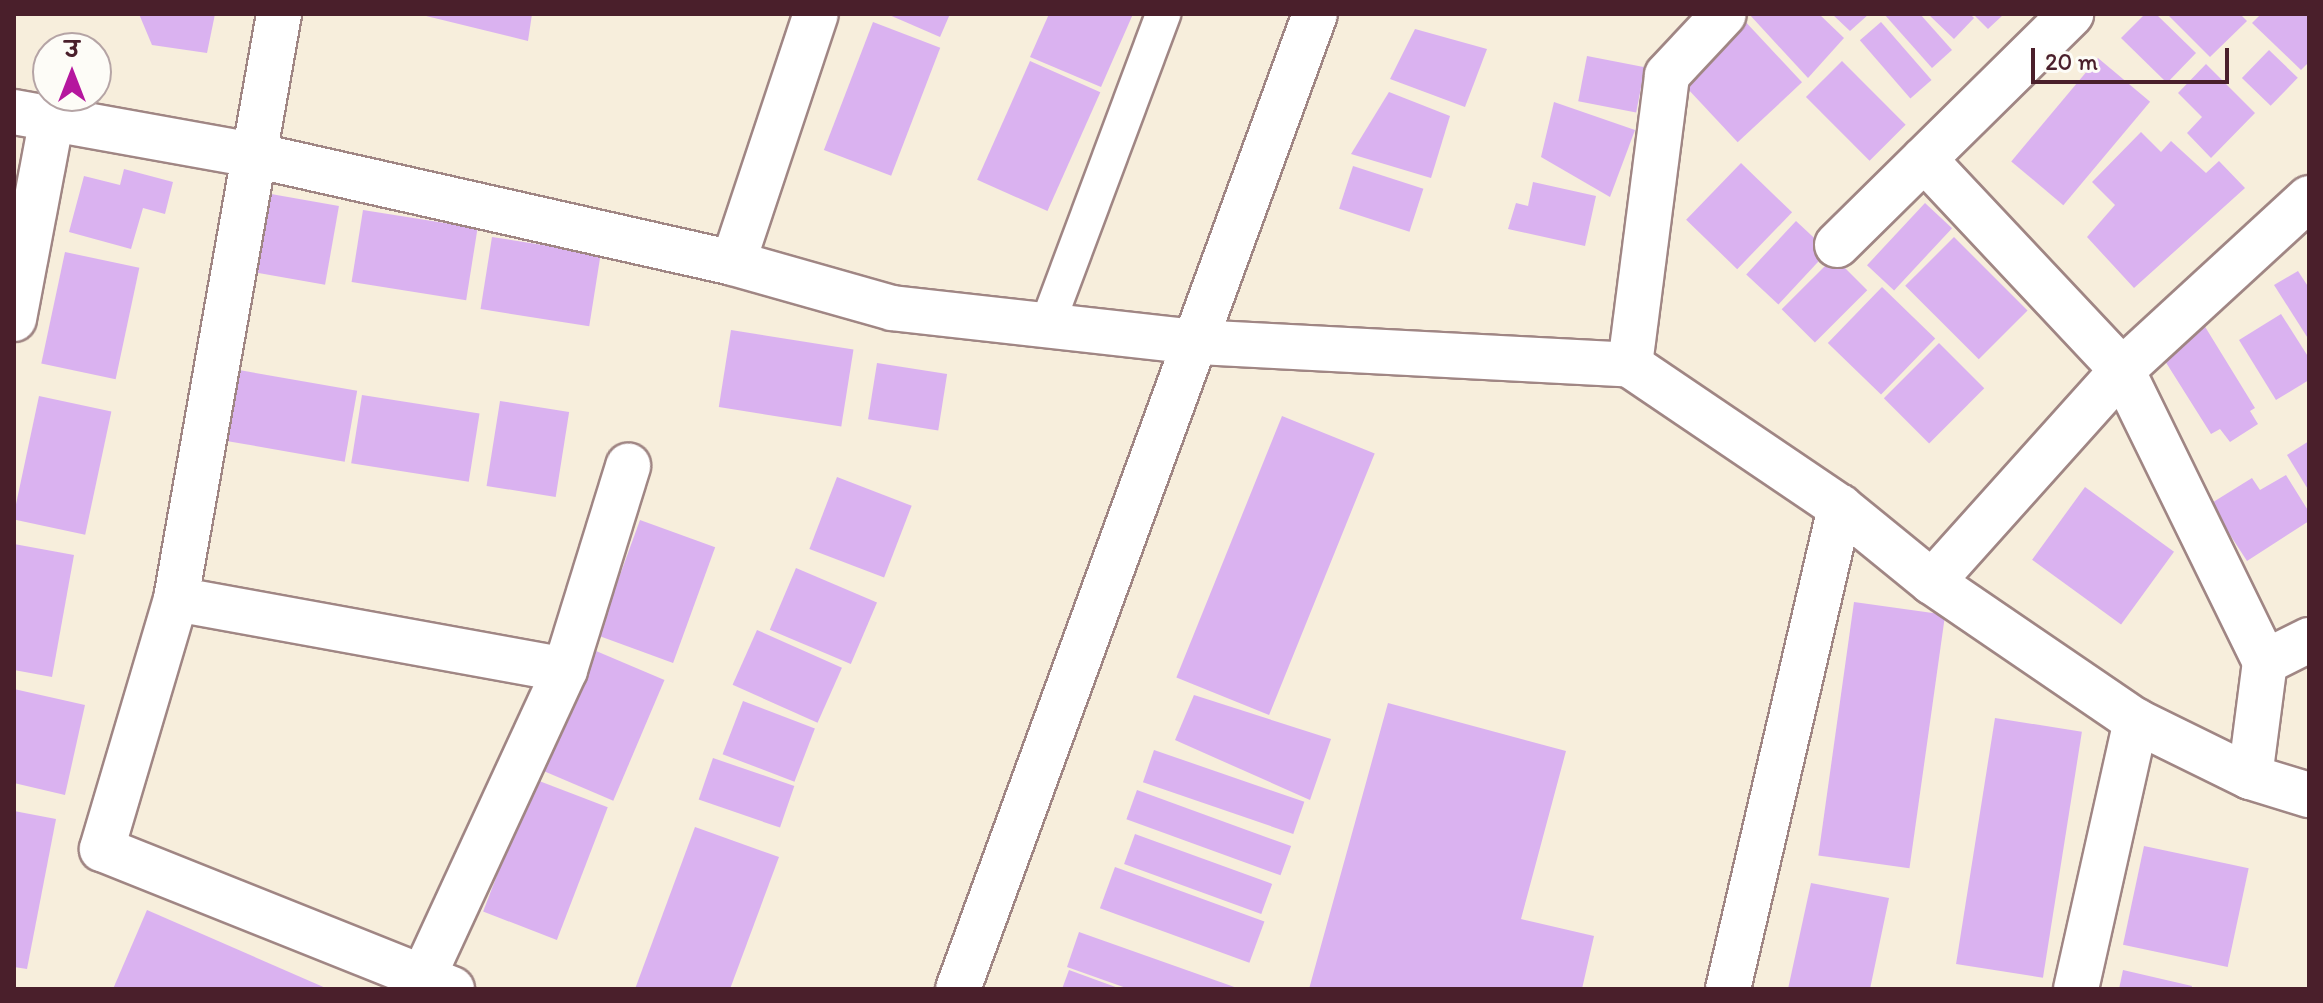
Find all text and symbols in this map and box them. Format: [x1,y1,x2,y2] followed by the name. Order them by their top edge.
[32,32,112,112] north arrow
[2035,32,2233,82] scale bar
[65,36,79,63] text: उ
[2045,47,2098,76] text: 20 m

